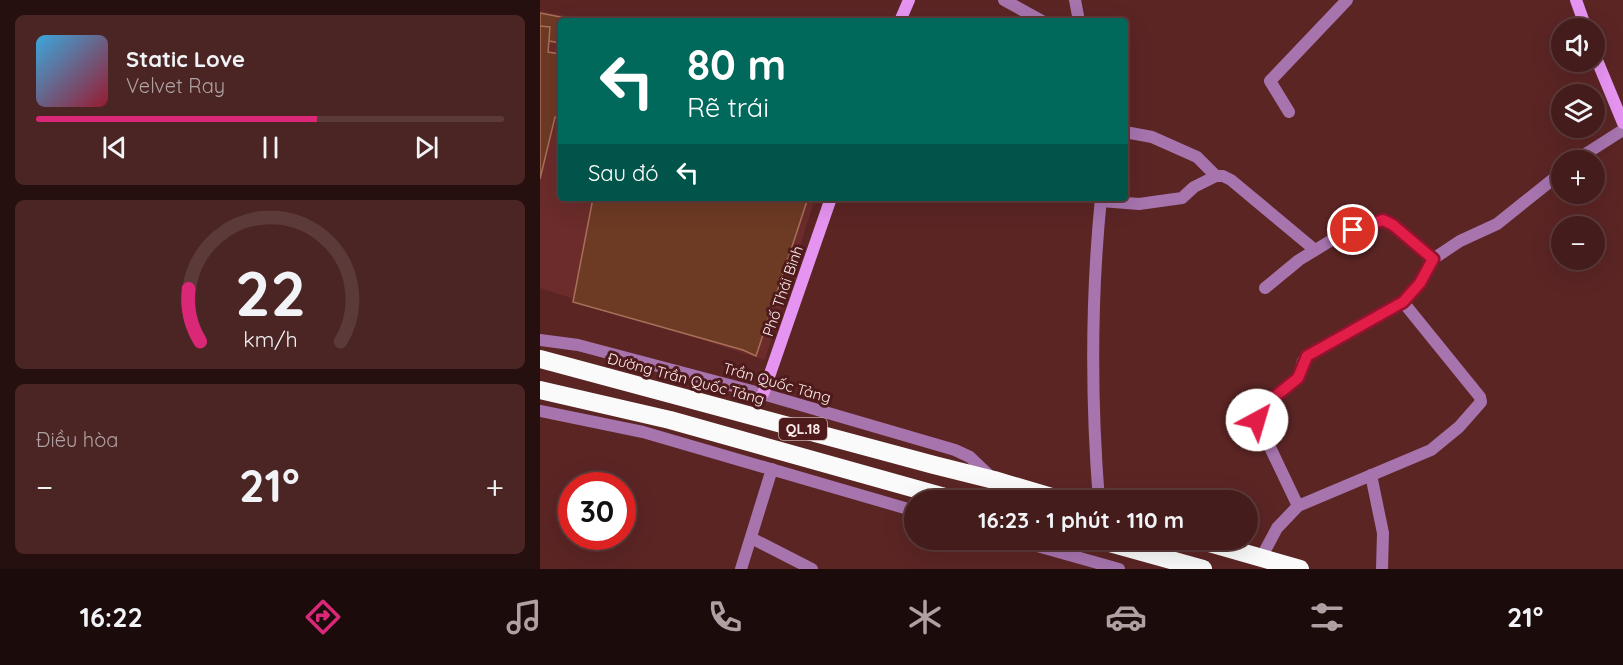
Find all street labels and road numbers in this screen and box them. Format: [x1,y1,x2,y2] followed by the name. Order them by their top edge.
[758,243,807,339] street label: Phố Thái Bình
[605,348,767,409] street label: Đường Trần Quốc Tảng
[721,358,833,407] street label: Trần Quốc Tảng
[779,418,827,440] road number: QL.18

